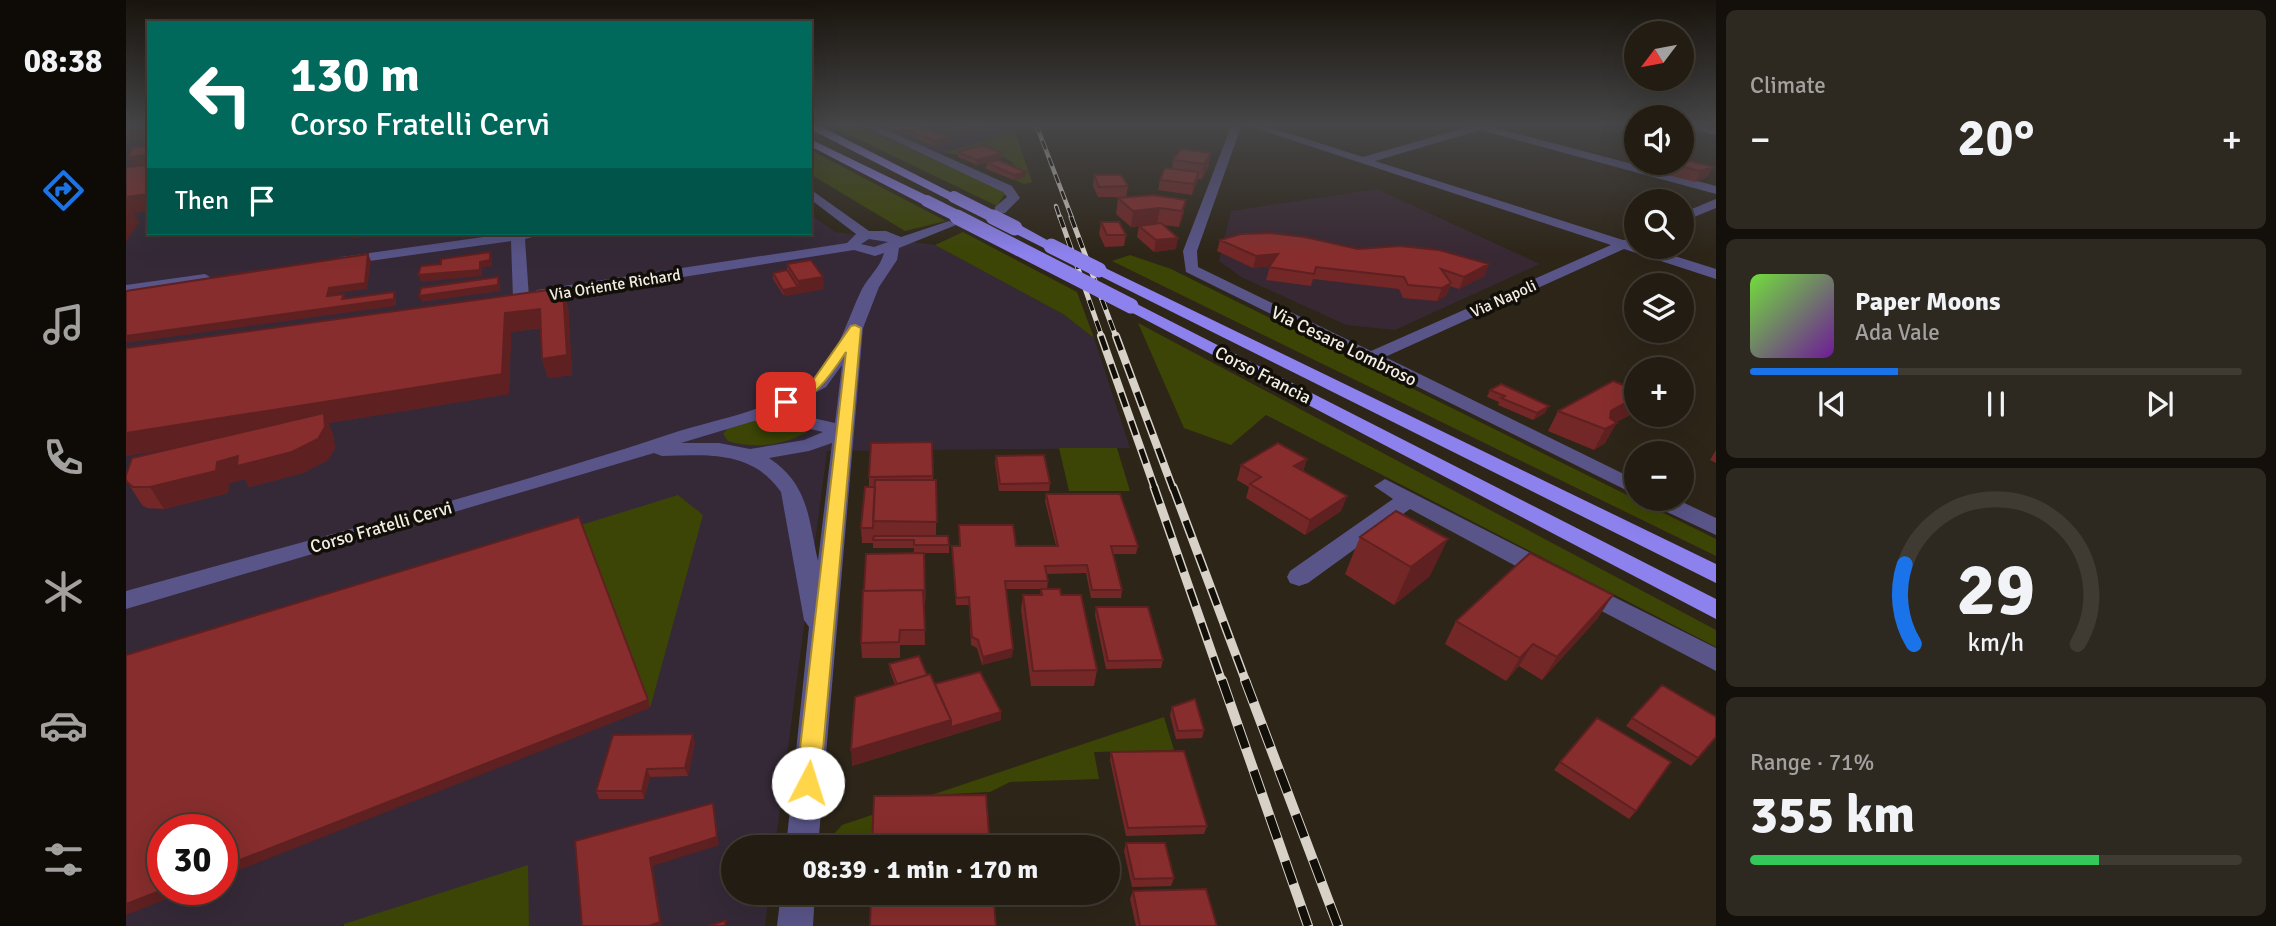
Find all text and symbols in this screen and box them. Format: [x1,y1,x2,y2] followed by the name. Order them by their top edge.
[1624,21,1694,91] north arrow
[1624,21,1694,511] map controls
[24,42,102,81] text: 08:38
[290,45,420,105] text: 130 m
[175,49,266,140] icon: left
[1750,71,1826,100] text: Climate
[290,105,550,144] text: Corso Fratelli Cervi
[1624,105,1694,175] button: sound
[1958,106,2034,170] text: 20°
[1750,116,1771,163] text: −
[2221,116,2242,163] text: +
[39,166,88,215] icon: directions
[243,182,281,220] icon: arrive
[175,185,229,217] text: Then
[1624,189,1694,259] button: search
[548,265,682,305] street label: Via Oriente Richard
[1624,273,1694,343] button: layers
[1467,276,1539,322] street label: Via Napoli
[1855,286,2001,318] text: Paper Moons
[39,300,88,349] icon: music
[1268,301,1420,391] street label: Via Cesare Lombroso
[1855,318,1940,347] text: Ada Vale
[1211,341,1315,409] street label: Corso Francia
[1624,357,1694,427] button: +
[756,372,816,432] pin
[767,383,805,421] icon: arrive
[1813,385,1851,423] icon: previous
[1977,385,2015,423] icon: pause
[2141,385,2179,423] icon: next
[39,433,88,482] icon: phone
[1624,441,1694,511] button: −
[308,496,454,558] street label: Corso Fratelli Cervi
[1957,546,2035,635] text: 29
[39,567,88,616] icon: climate
[1968,626,2024,657] text: km/h
[39,701,88,750] icon: car
[771,746,845,820] position arrow
[1750,748,1874,777] text: Range · 71%
[1750,783,1915,847] text: 355 km
[147,814,238,905] speed limit sign: 30
[39,835,88,884] icon: filters
[803,854,1038,886] text: 08:39 · 1 min · 170 m

